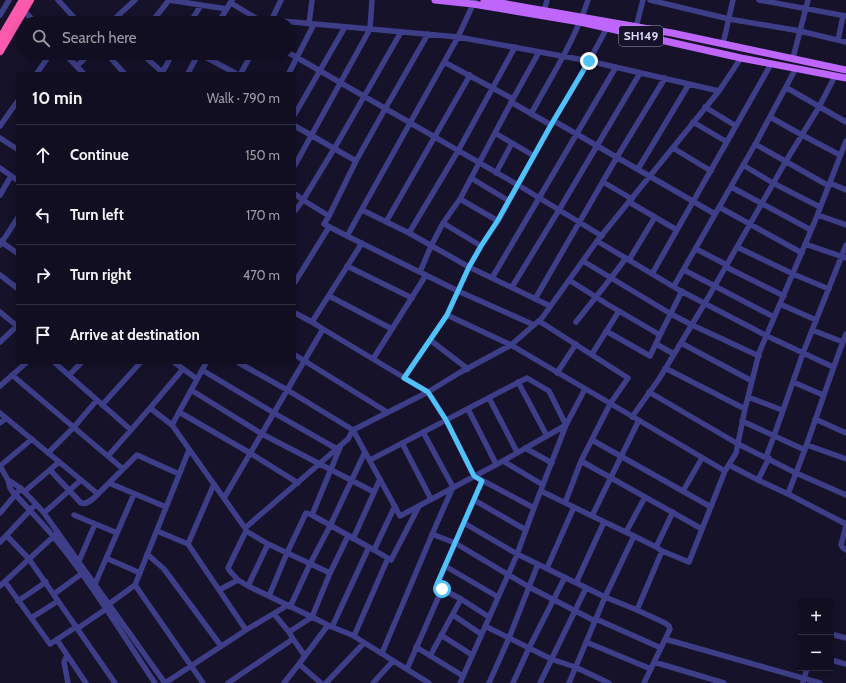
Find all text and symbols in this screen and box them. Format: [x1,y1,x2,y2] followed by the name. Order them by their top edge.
[16,16,296,60] search box
[619,26,663,46] road number: SH149
[30,27,52,49] icon: search
[62,29,137,47] text: Search here
[580,52,598,70] route end
[32,88,82,108] text: 10 min
[207,90,280,106] text: Walk · 790 m
[32,144,54,166] icon: ahead
[70,146,129,164] text: Continue
[245,147,280,163] text: 150 m
[32,204,54,226] icon: left
[70,206,124,224] text: Turn left
[246,207,280,223] text: 170 m
[32,264,54,286] icon: right
[70,266,131,284] text: Turn right
[243,267,280,283] text: 470 m
[32,324,54,346] icon: arrive
[70,326,200,344] text: Arrive at destination
[433,580,451,598] route start
[798,599,834,671] map controls
[798,599,834,635] button: +
[798,635,834,671] button: −

